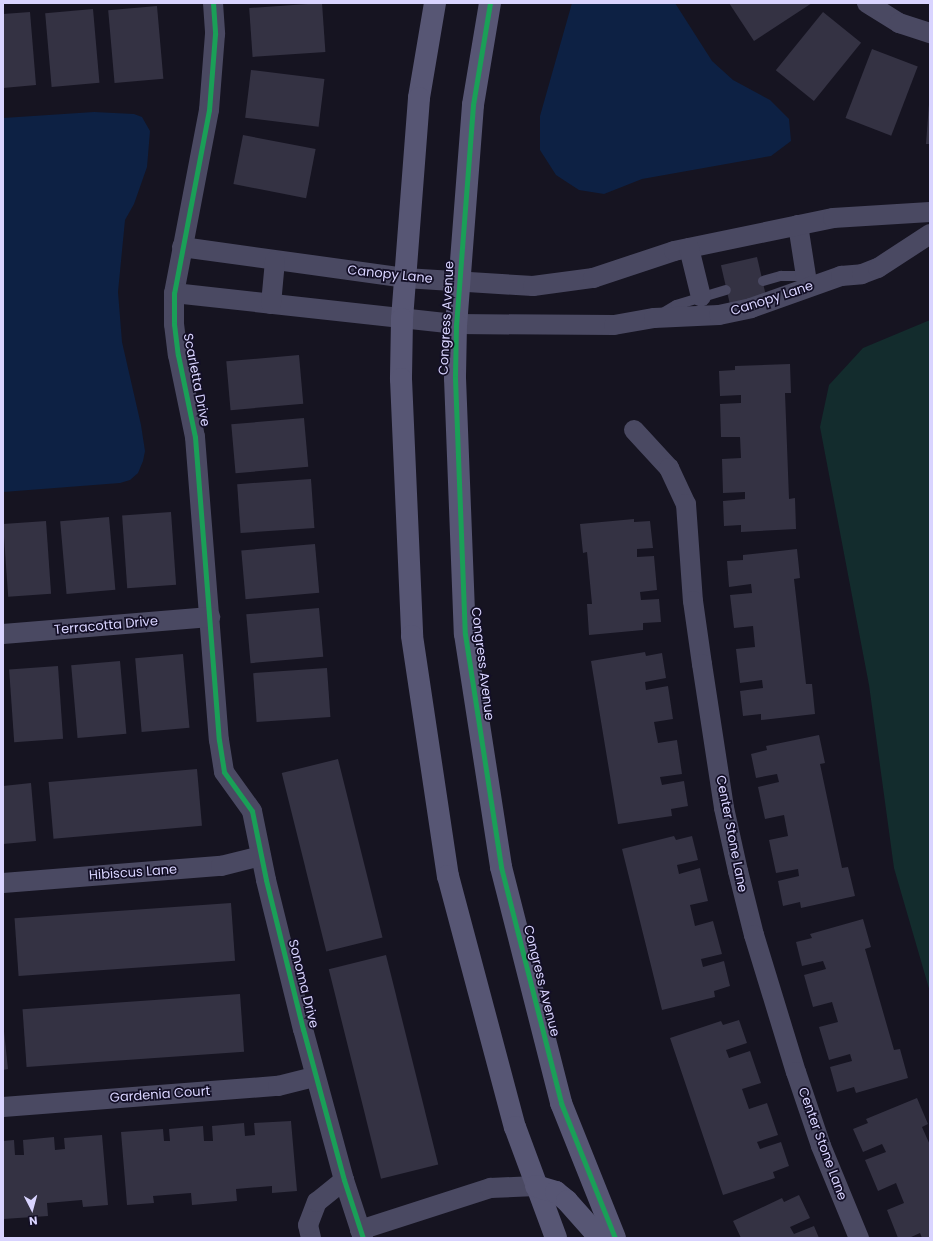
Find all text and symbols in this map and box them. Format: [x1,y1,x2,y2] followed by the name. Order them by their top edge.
[436,261,458,375] street label: Congress Avenue
[347,263,433,287] street label: Canopy Lane
[729,278,815,320] street label: Canopy Lane
[179,332,213,428] street label: Scarletta Drive
[467,606,497,722] street label: Congress Avenue
[53,614,159,638] street label: Terracotta Drive
[712,774,750,894] street label: Center Stone Lane
[88,862,178,884] street label: Hibiscus Lane
[520,924,562,1038] street label: Congress Avenue
[284,938,322,1030] street label: Sonoma Drive
[109,1084,211,1106] street label: Gardenia Court
[794,1085,850,1203] street label: Center Stone Lane
[12,1189,52,1229] north arrow
[28,1213,38,1229] text: N

